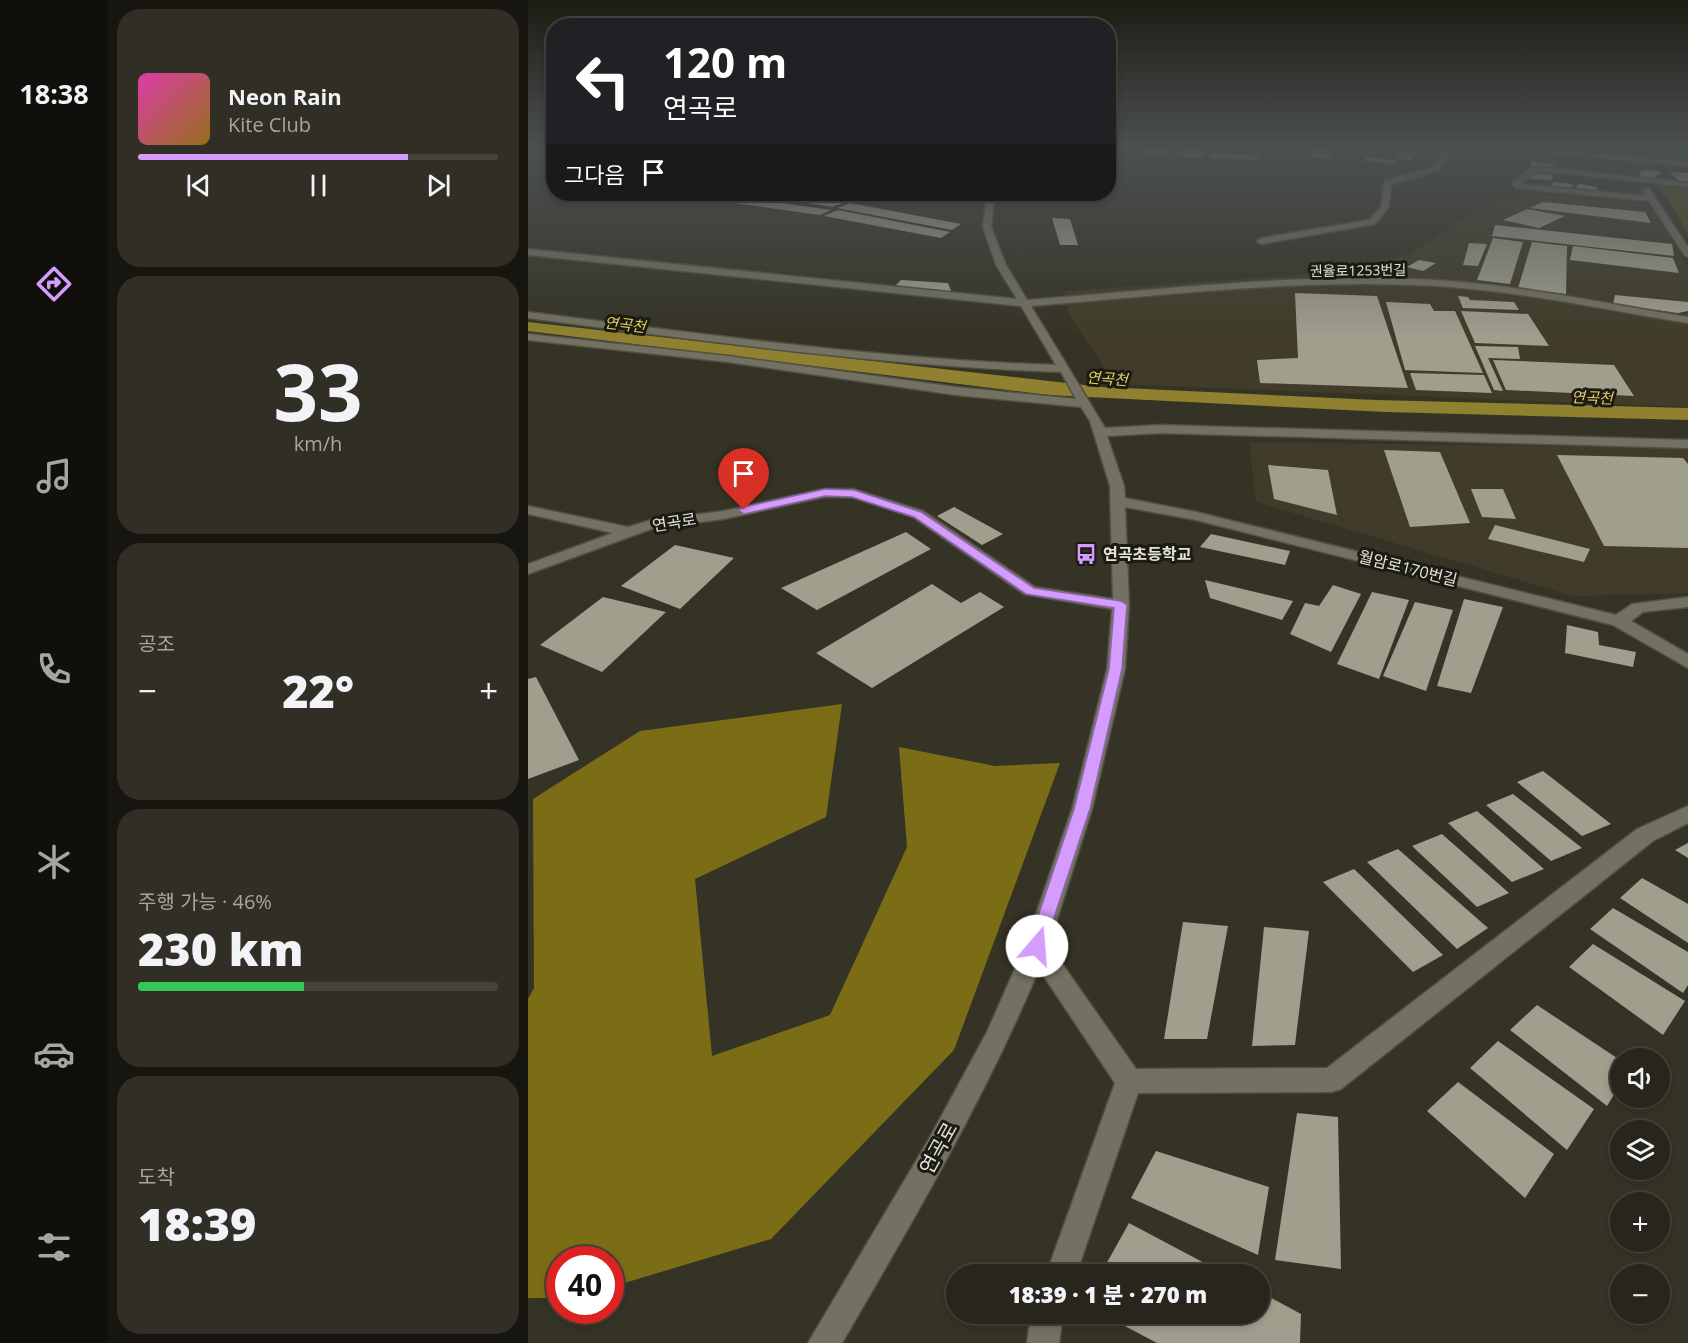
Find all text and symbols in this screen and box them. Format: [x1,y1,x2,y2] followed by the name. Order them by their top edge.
[663,33,787,90] text: 120 m
[564,42,642,120] icon: left
[19,75,89,112] text: 18:38
[228,81,342,111] text: Neon Rain
[663,89,738,126] text: 연곡로
[228,111,311,138] text: Kite Club
[637,156,670,189] icon: arrive
[564,159,625,189] text: 그다음
[182,169,215,202] icon: previous
[302,169,335,202] icon: pause
[422,169,455,202] icon: next
[1310,260,1406,280] street label: 권율로1253번길
[33,263,75,305] icon: directions
[603,312,649,337] water label: 연곡천
[273,338,363,444] text: 33
[1086,367,1131,390] water label: 연곡천
[1571,386,1615,408] water label: 연곡천
[294,430,342,457] text: km/h
[718,448,769,510] pin
[33,455,75,497] icon: music
[727,457,760,490] icon: arrive
[650,508,698,536] street label: 연곡로
[1074,542,1098,566] bus stop icon: 연곡초등학교
[1103,543,1192,565] place label: 연곡초등학교
[1356,545,1460,591] street label: 월암로170번길
[138,630,175,657] text: 공조
[33,648,75,690] icon: phone
[282,660,354,721] text: 22°
[138,668,157,713] text: −
[479,668,498,713] text: +
[33,841,75,883] icon: climate
[138,888,272,915] text: 주행 가능 · 46%
[1005,914,1069,978] position arrow
[138,918,303,979] text: 230 km
[33,1033,75,1075] icon: car
[1610,1048,1670,1324] map controls
[1610,1048,1670,1108] button: sound
[913,1117,963,1179] street label: 연곡로
[1610,1120,1670,1180] button: layers
[138,1163,175,1190] text: 도착
[1610,1192,1670,1252] button: +
[138,1193,256,1254] text: 18:39
[33,1226,75,1268] icon: filters
[546,1246,624,1324] speed limit sign: 40
[1610,1264,1670,1324] button: −
[1009,1279,1207,1309] text: 18:39 · 1 분 · 270 m

